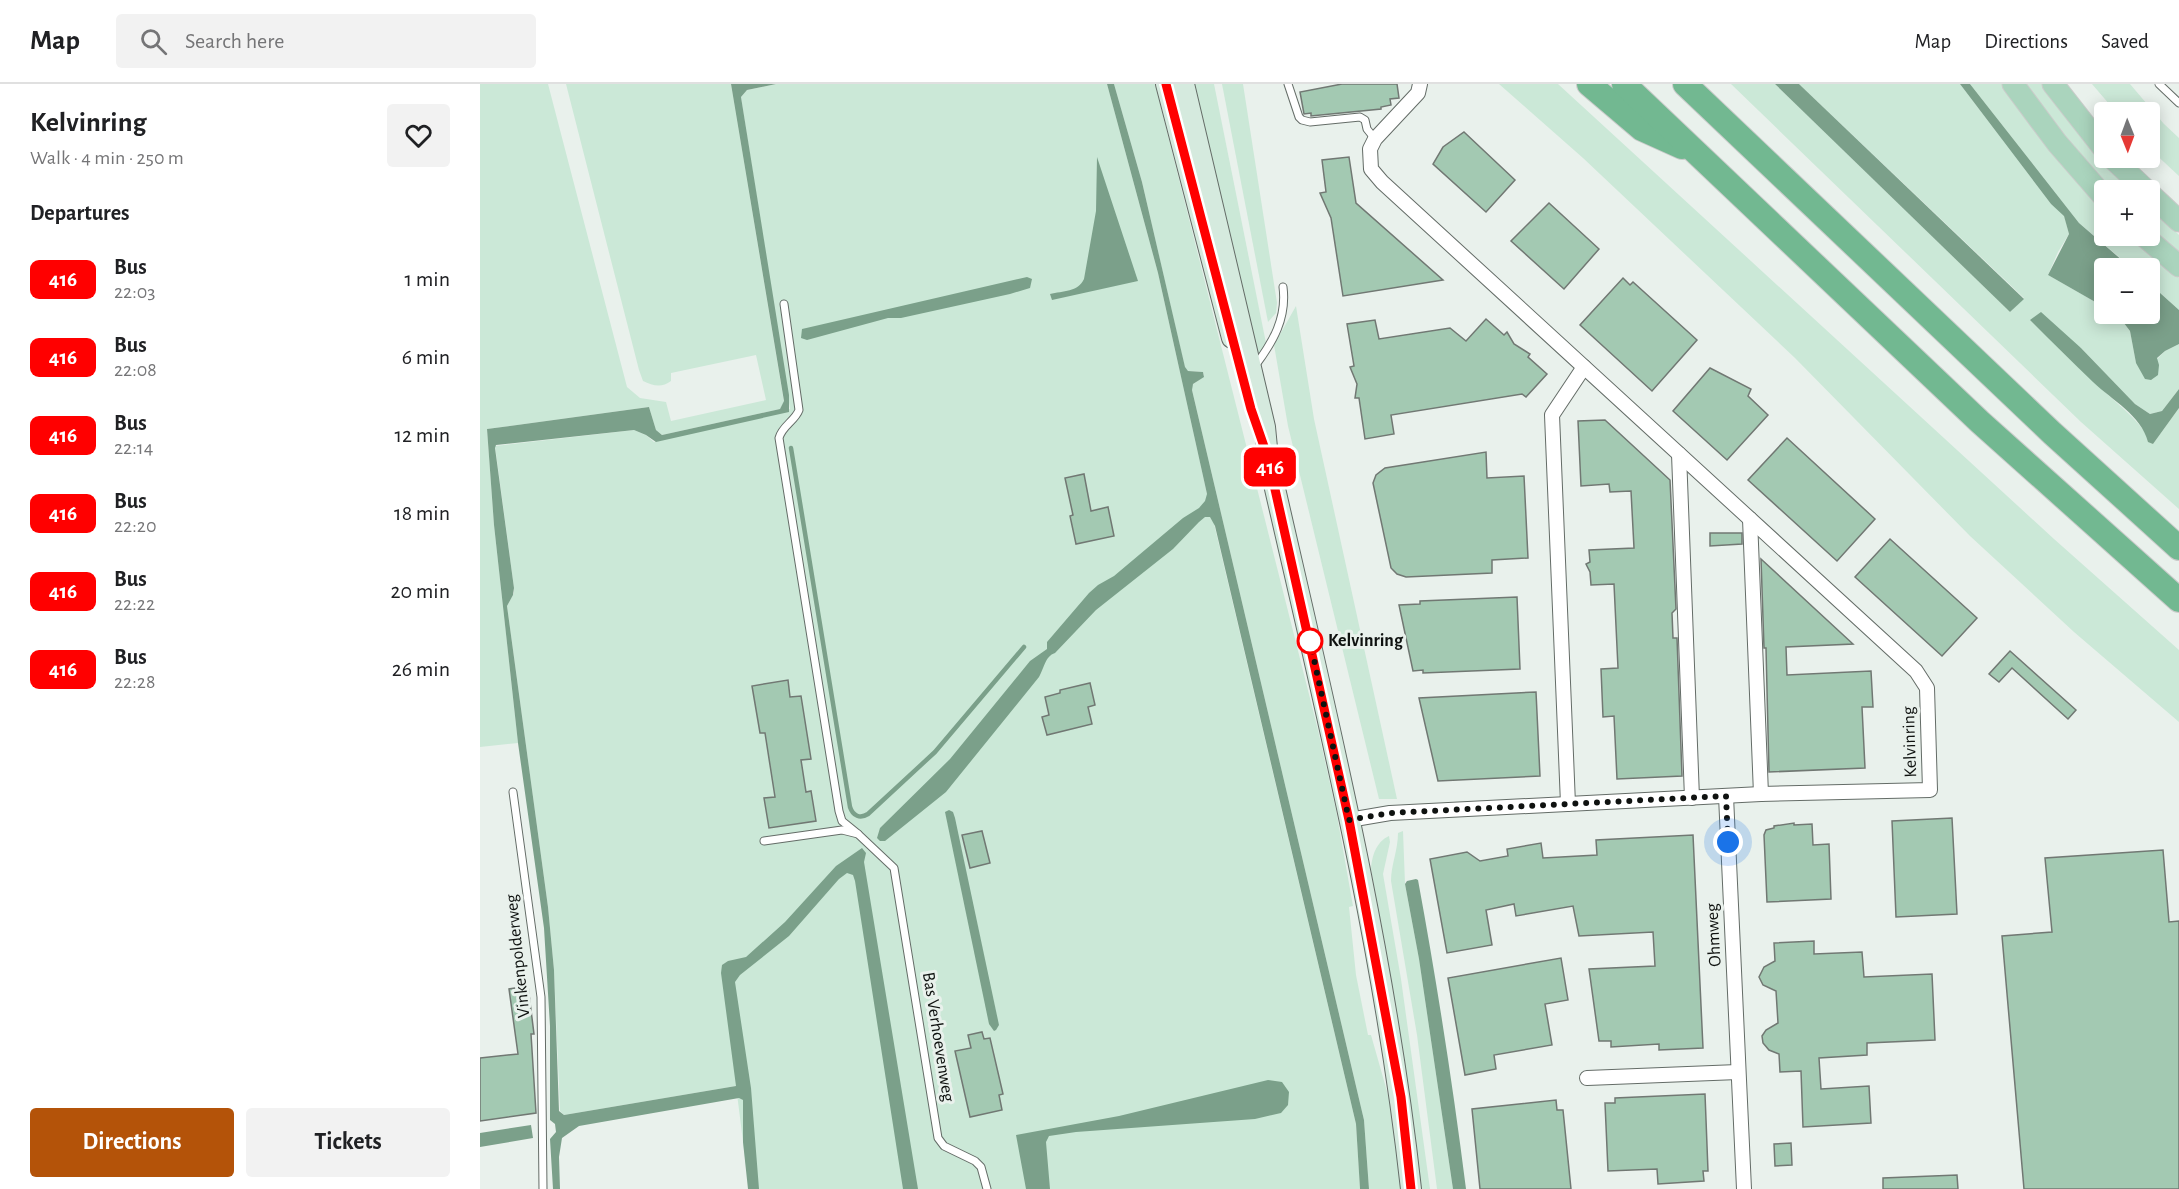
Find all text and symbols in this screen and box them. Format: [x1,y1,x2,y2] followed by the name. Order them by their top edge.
[116,14,536,68] search box
[137,25,170,58] icon: search
[30,27,80,55] text: Map
[185,30,284,52] text: Search here
[1915,31,1951,52] text: Map
[1984,31,2068,52] text: Directions
[2101,31,2149,52] text: Saved
[2094,102,2160,168] north arrow
[2094,102,2160,324] map controls
[387,104,450,167] button: heart
[30,109,146,137] text: Kelvinring
[30,148,184,168] text: Walk · 4 min · 250 m
[2094,180,2160,246] button: +
[30,202,130,224] text: Departures
[114,256,147,278] text: Bus
[2094,258,2160,324] button: −
[405,268,450,290] text: 1 min
[49,269,77,290] text: 416
[114,282,156,302] text: 22:03
[114,334,147,356] text: Bus
[402,346,450,368] text: 6 min
[49,347,77,368] text: 416
[114,360,157,380] text: 22:08
[114,412,147,434] text: Bus
[395,424,450,446] text: 12 min
[49,425,77,446] text: 416
[114,438,153,458] text: 22:14
[1236,448,1304,487] line badge: 416
[1256,457,1284,478] text: 416
[114,490,147,512] text: Bus
[394,502,450,524] text: 18 min
[49,503,77,524] text: 416
[114,516,156,536] text: 22:20
[114,568,147,590] text: Bus
[390,580,450,602] text: 20 min
[49,581,77,602] text: 416
[114,594,155,614] text: 22:22
[1297,628,1323,654] marker: Kelvinring
[1328,632,1404,650] place label: Kelvinring
[114,646,147,668] text: Bus
[392,658,450,680] text: 26 min
[49,659,77,680] text: 416
[114,672,155,692] text: 22:28
[1900,706,1920,778] street label: Kelvinring
[1713,827,1743,857] your location
[503,893,533,1019] street label: Vinkenpolderweg
[1703,903,1725,967] street label: Ohmweg
[919,971,957,1103] street label: Bas Verhoevenweg
[30,1108,234,1177] button: Directions
[246,1108,450,1177] button: Tickets

